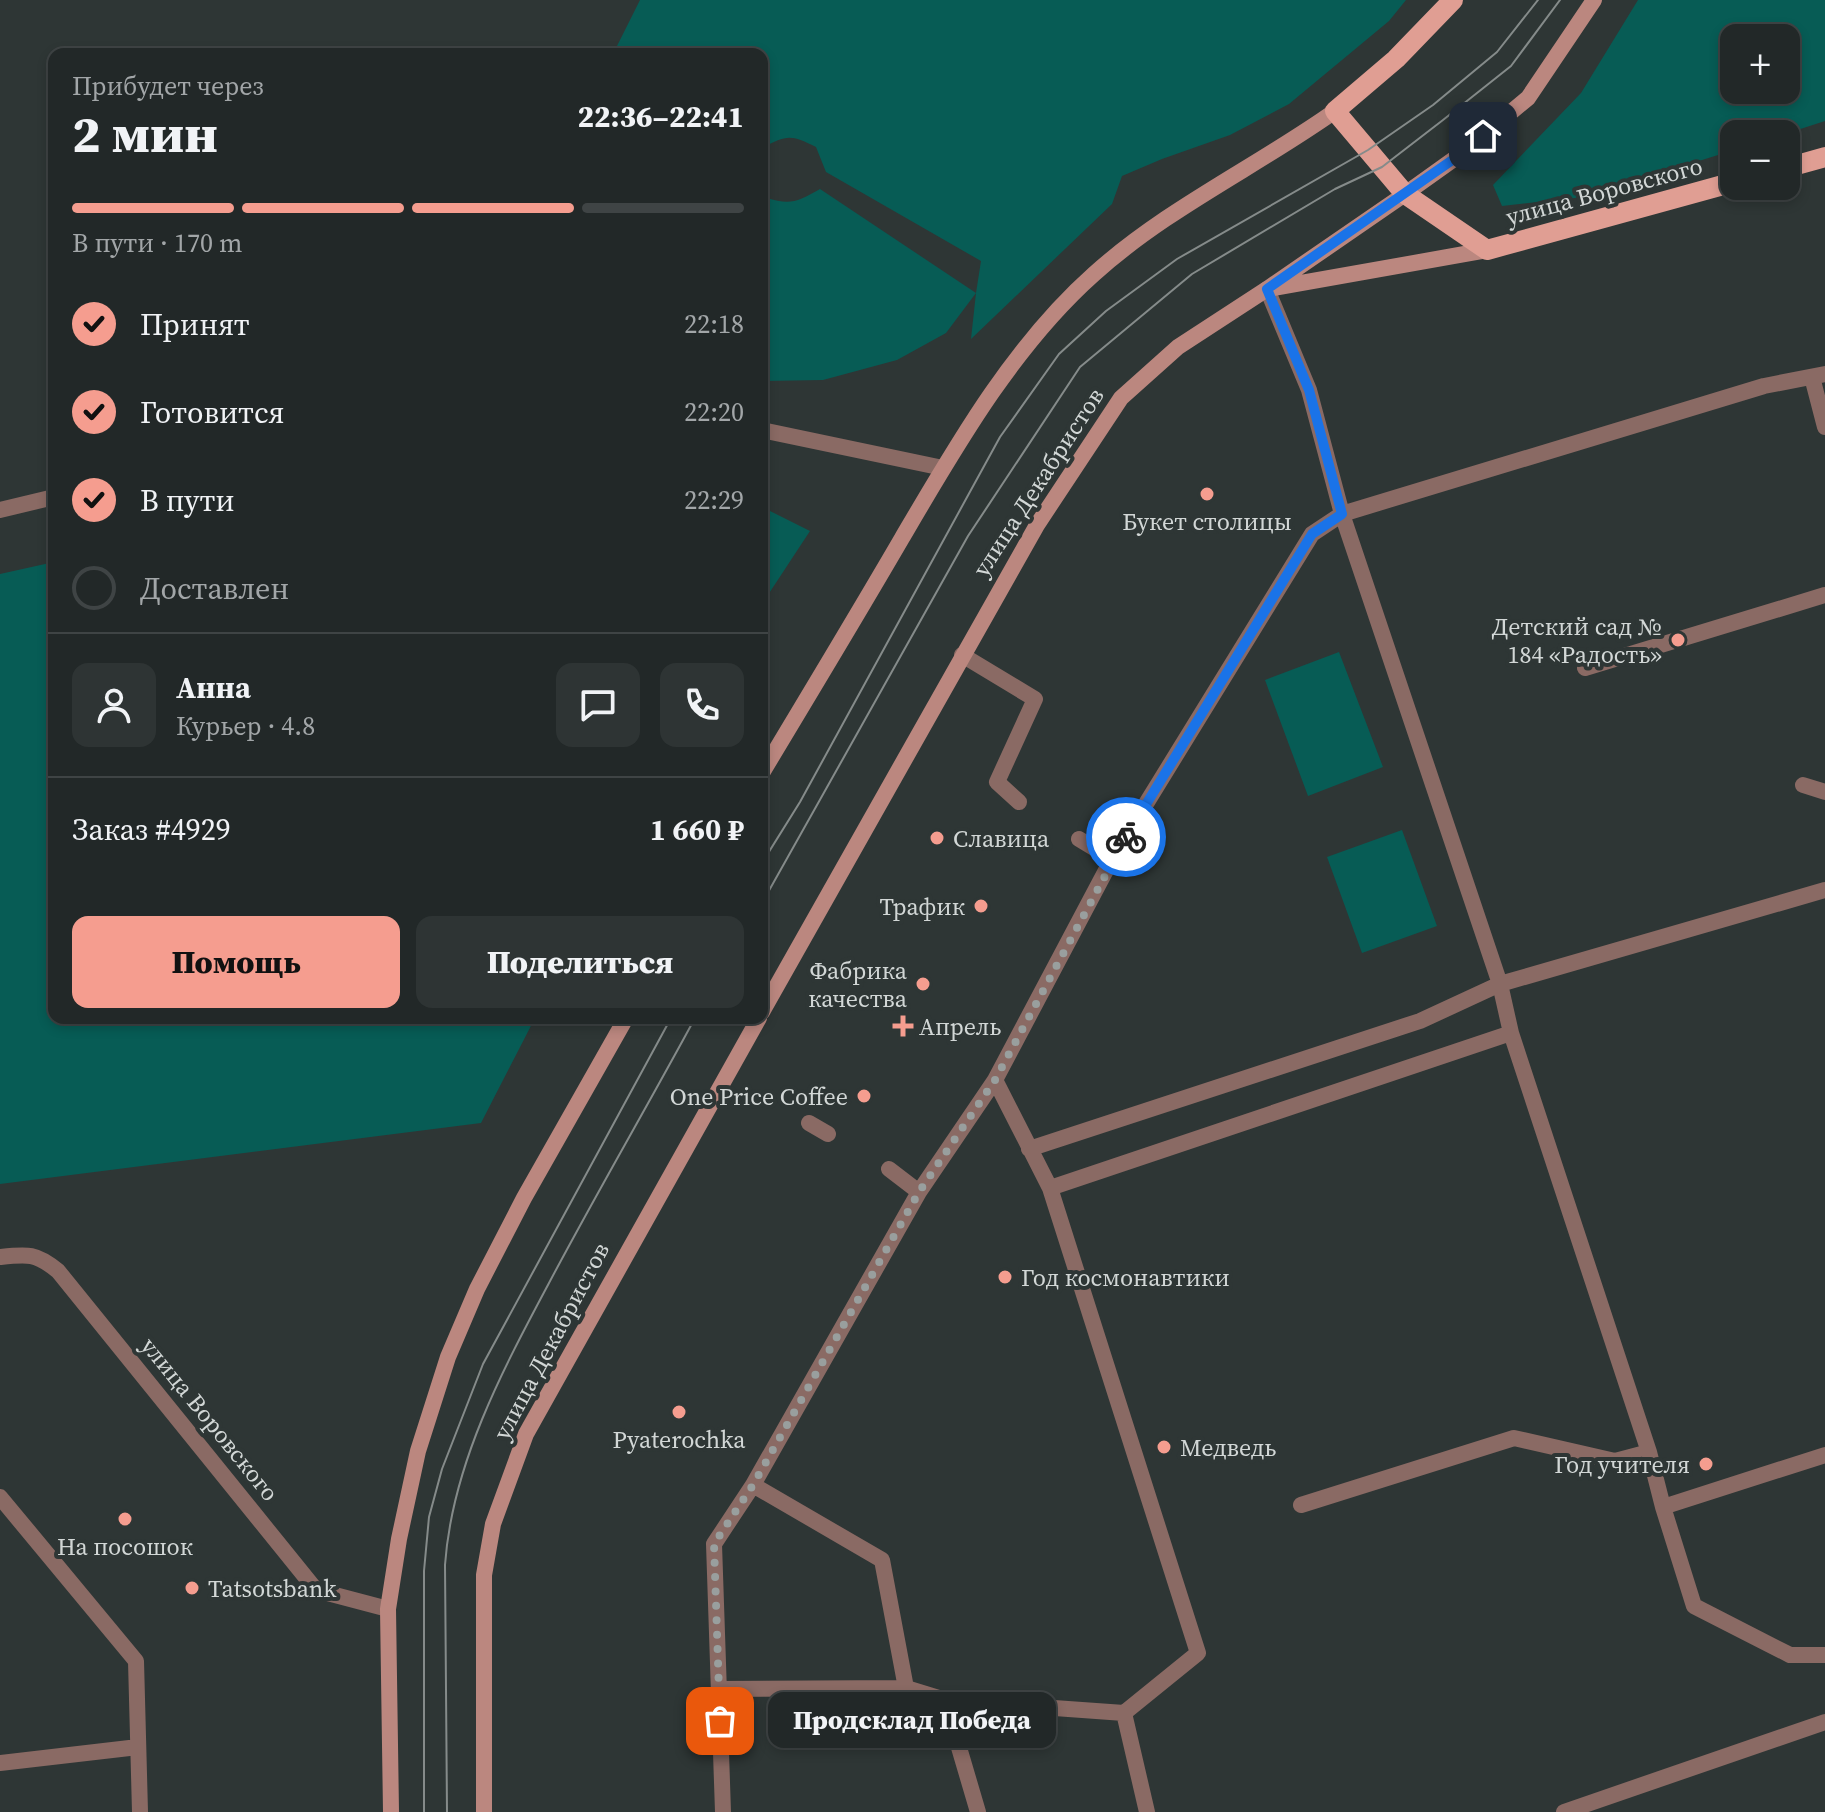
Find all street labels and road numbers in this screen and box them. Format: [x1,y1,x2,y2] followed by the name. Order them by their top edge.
[1502,149,1706,233] street label: улица Воровского
[964,381,1112,583] street label: улица Декабристов
[485,1237,617,1445] street label: улица Декабристов
[134,1330,286,1508] street label: улица Воровского

